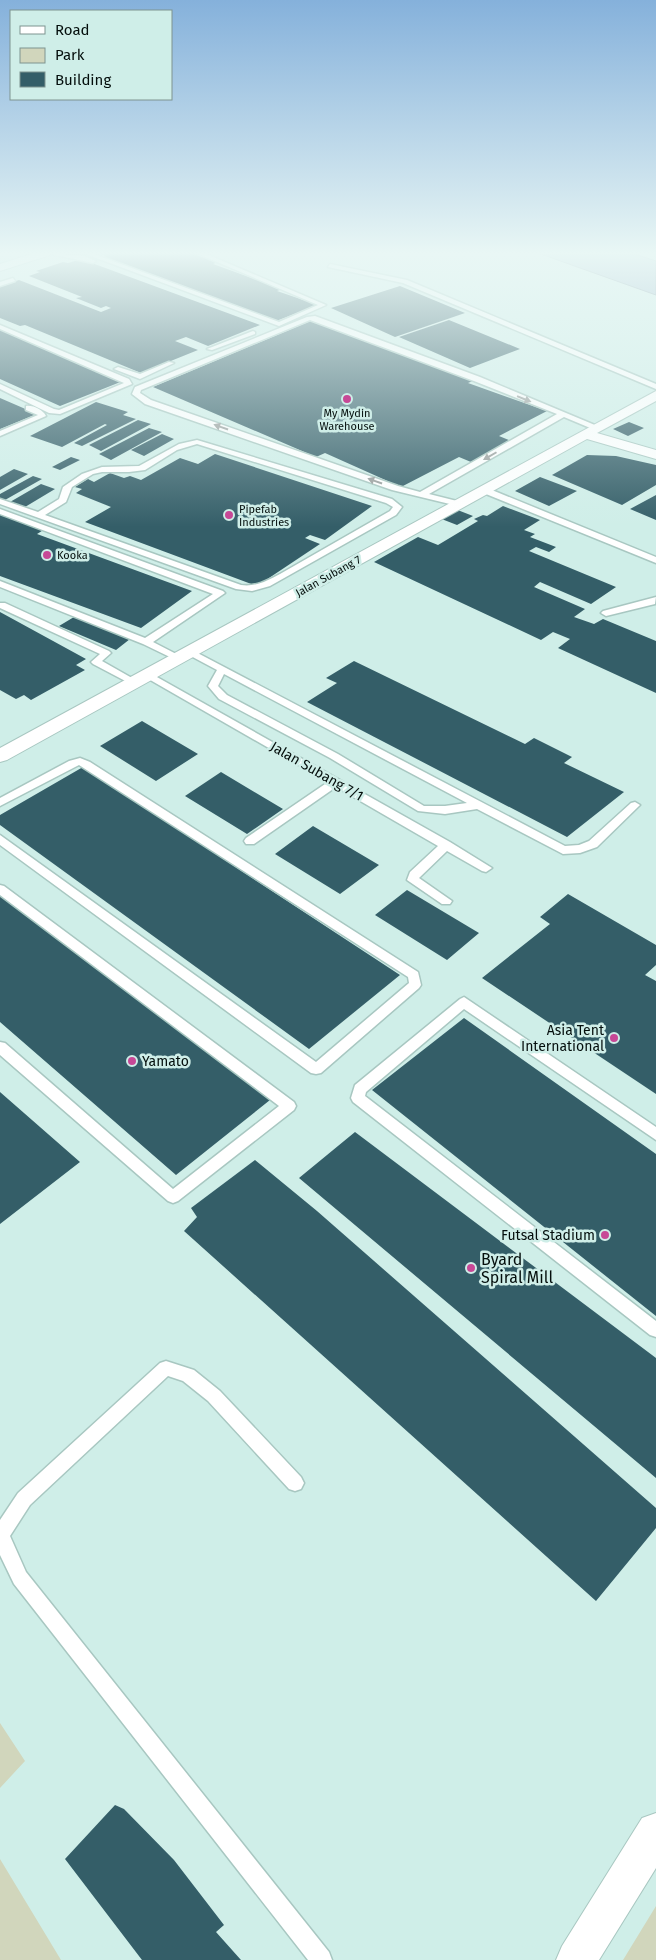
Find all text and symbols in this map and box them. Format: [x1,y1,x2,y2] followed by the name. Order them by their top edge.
[10,10,172,100] legend
[55,21,90,39] text: Road
[55,46,85,64] text: Park
[55,71,111,89] text: Building
[341,393,353,405] marker: My Mydin Warehouse
[517,395,531,403] one-way arrow
[319,407,375,433] place label: My Mydin Warehouse
[213,423,228,431] one-way arrow
[484,451,497,460] one-way arrow
[367,477,382,484] one-way arrow
[239,503,289,529] place label: Pipefab Industries
[223,509,235,521] marker: Pipefab Industries
[41,549,53,561] marker: Kooka
[57,549,88,562] place label: Kooka
[293,553,363,600] street label: Jalan Subang 7
[267,738,366,805] street label: Jalan Subang 7/1
[521,1022,605,1055] place label: Asia Tent International
[608,1032,620,1044] marker: Asia Tent International
[142,1053,189,1070] place label: Yamato
[126,1055,138,1067] marker: Yamato
[501,1227,595,1244] place label: Futsal Stadium
[599,1229,611,1241] marker: Futsal Stadium
[481,1250,553,1287] place label: Byard Spiral Mill
[465,1262,477,1274] marker: Byard Spiral Mill

